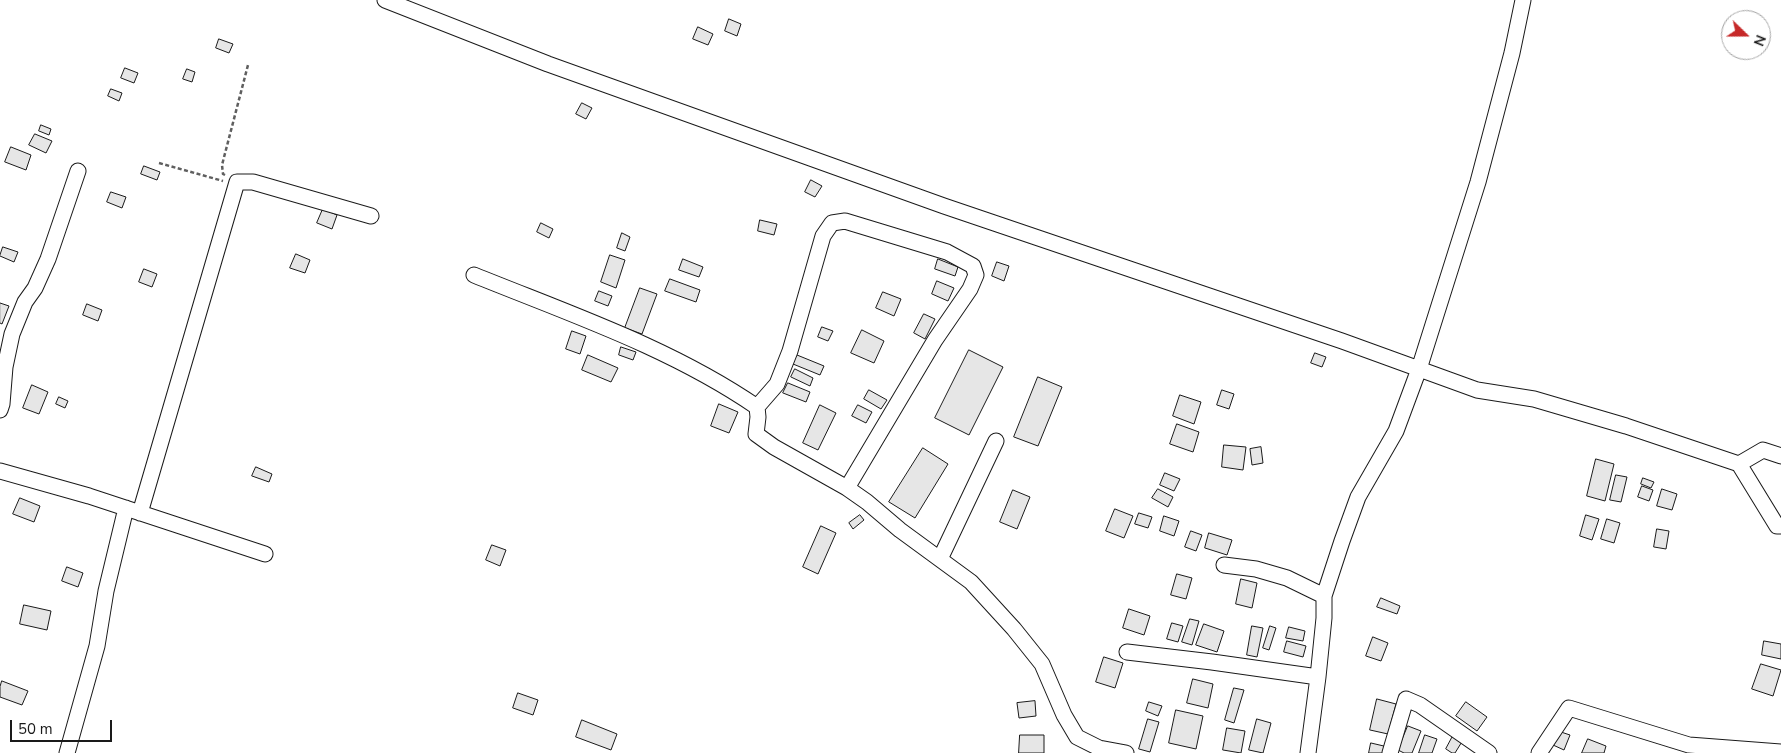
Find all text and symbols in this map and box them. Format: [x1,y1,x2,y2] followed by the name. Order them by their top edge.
[1721,10,1771,60] north arrow
[1749,32,1770,49] text: N
[12,710,115,742] scale bar
[18,719,53,739] text: 50 m

